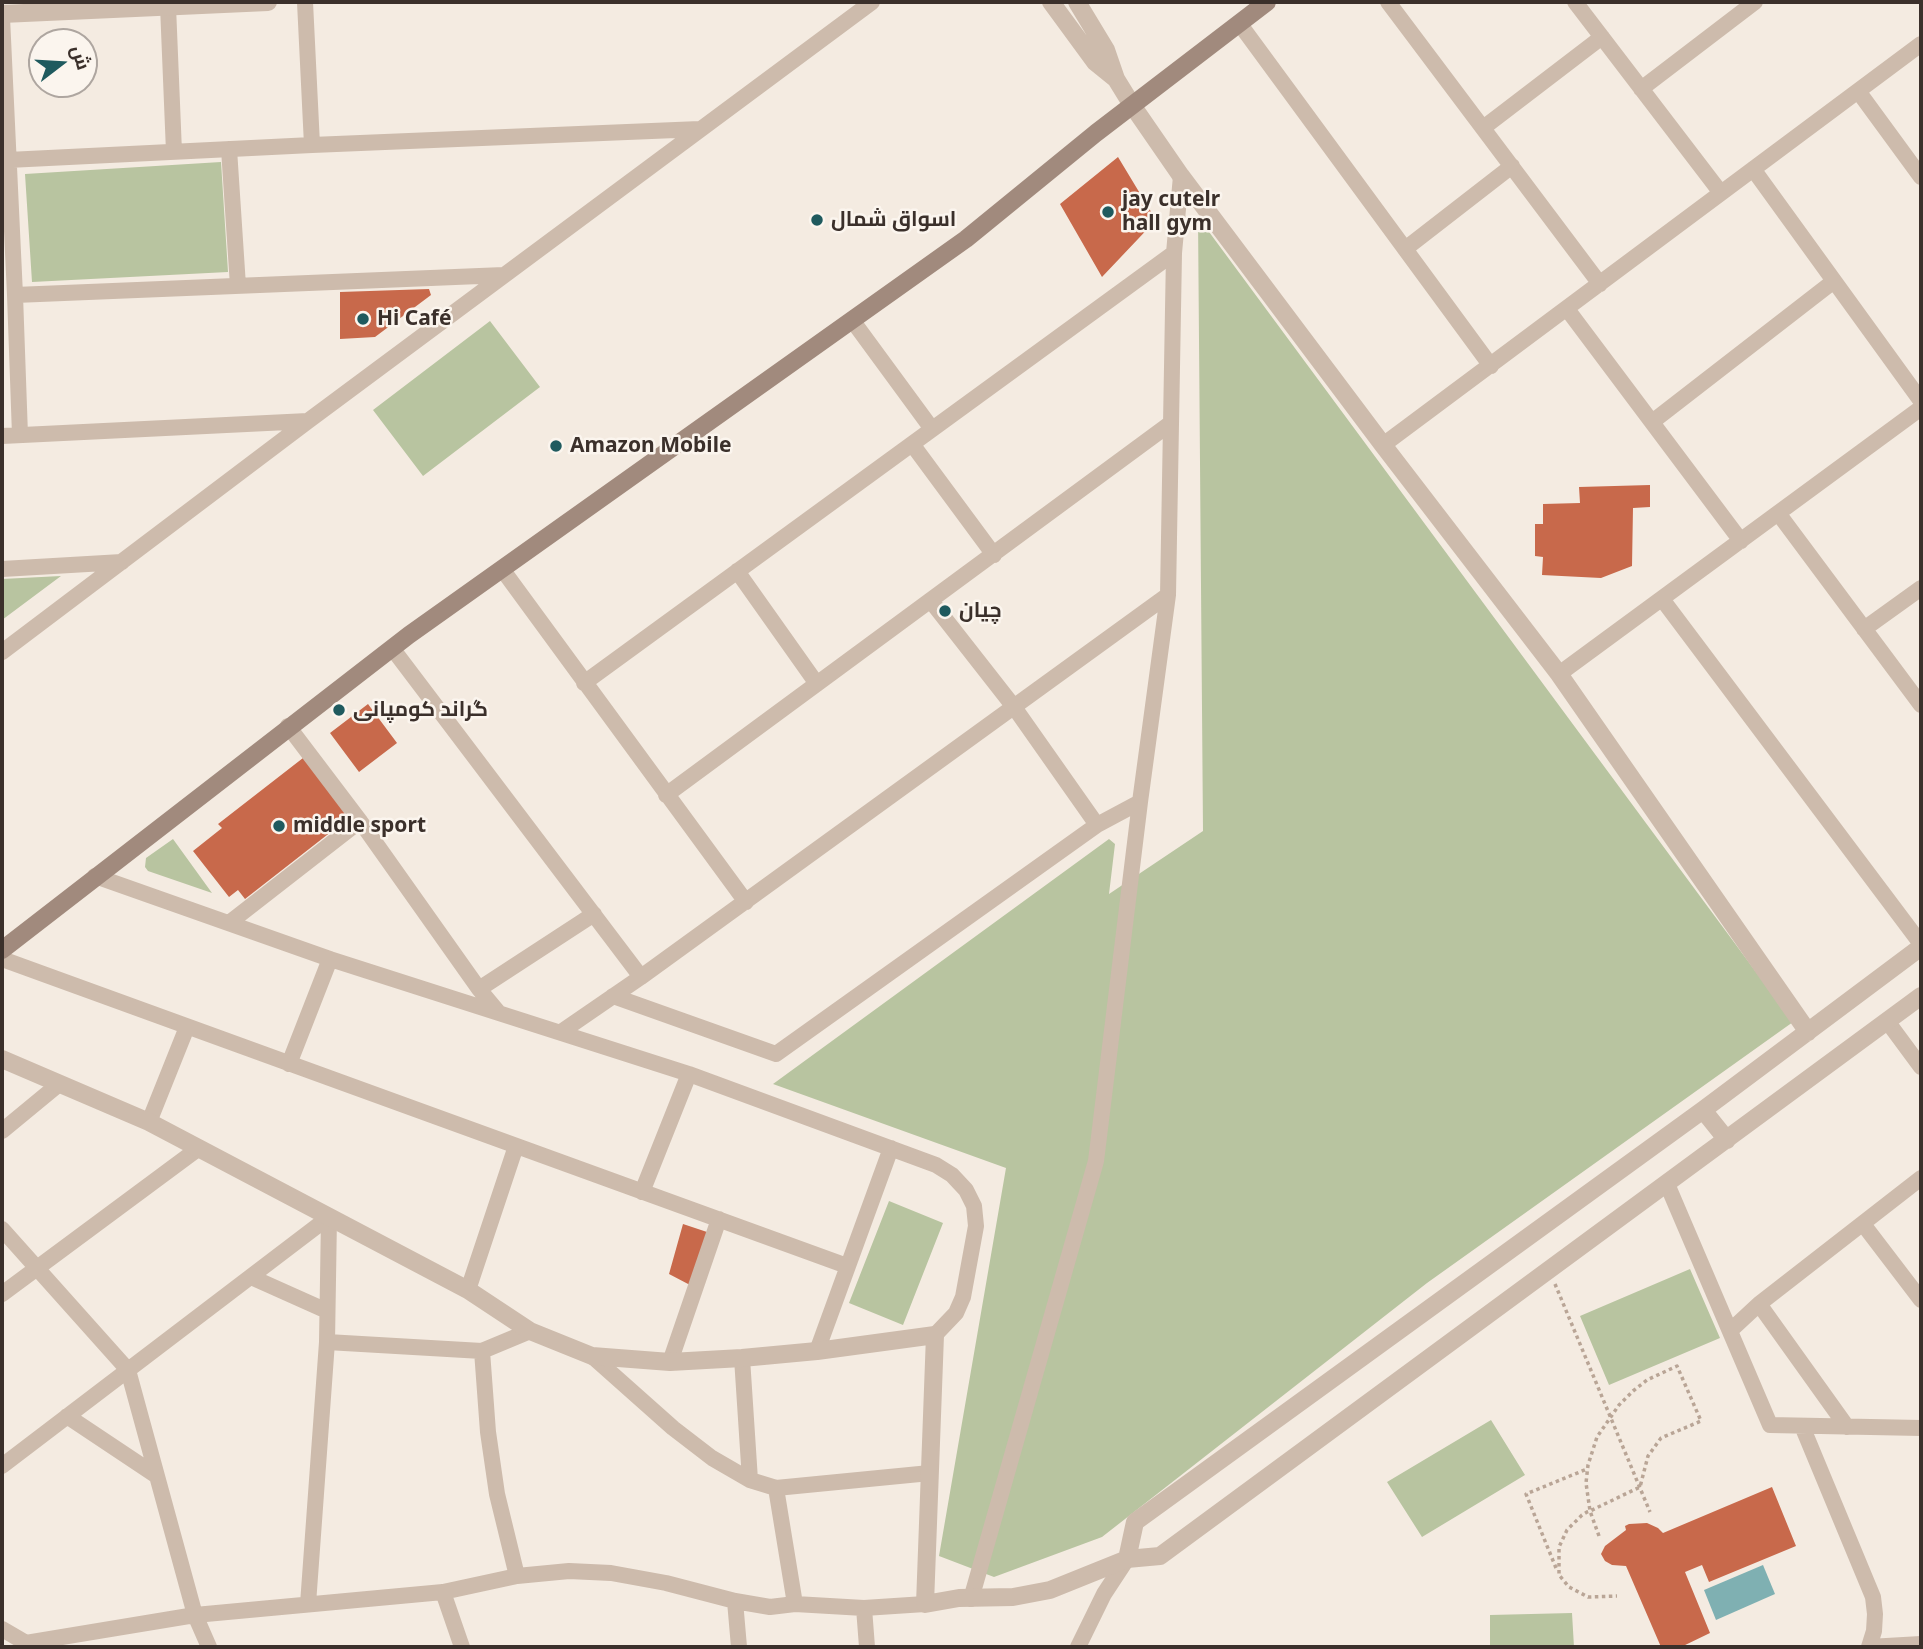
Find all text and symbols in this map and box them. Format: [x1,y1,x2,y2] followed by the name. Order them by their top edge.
[28,28,98,98] north arrow
[65,42,97,73] text: ش
[1122,187,1220,237] place label: jay cutelr hall gym
[1100,204,1116,220] marker: jay cutelr hall gym
[831,207,956,233] place label: اسواق شمال
[809,212,825,228] marker: اسواق شمال
[377,306,452,332] place label: Hi Café
[355,311,371,327] marker: Hi Café
[570,433,731,459] place label: Amazon Mobile
[548,438,564,454] marker: Amazon Mobile
[959,598,1002,624] place label: چيان
[937,603,953,619] marker: چيان
[353,697,488,723] place label: گراند كومپانى
[331,702,347,718] marker: گراند كومپانى
[293,813,426,839] place label: middle sport
[271,818,287,834] marker: middle sport

